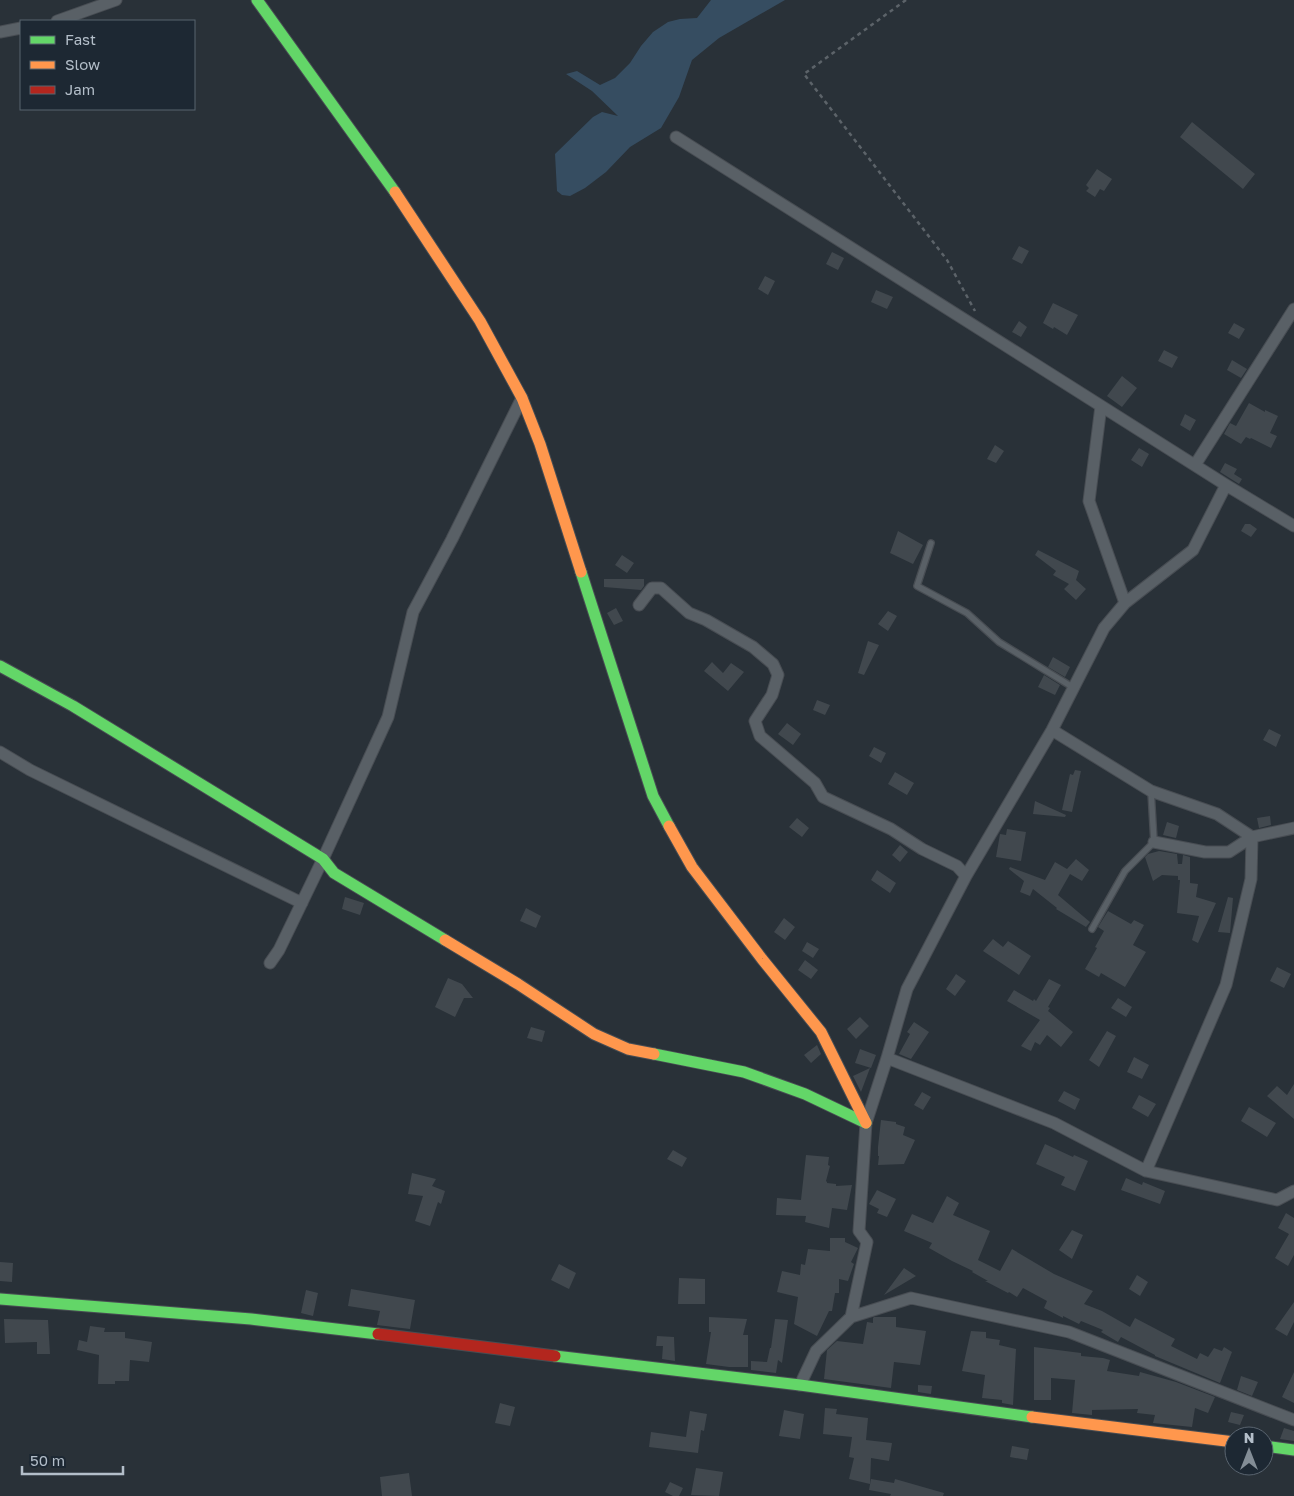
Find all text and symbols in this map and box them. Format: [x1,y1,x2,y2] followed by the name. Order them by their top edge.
[20,20,195,110] legend
[65,30,96,48] text: Fast
[65,55,100,73] text: Slow
[65,80,95,98] text: Jam
[1224,1426,1274,1476] north arrow
[1244,1429,1254,1446] text: N
[22,1444,124,1476] scale bar
[30,1451,65,1469] text: 50 m

